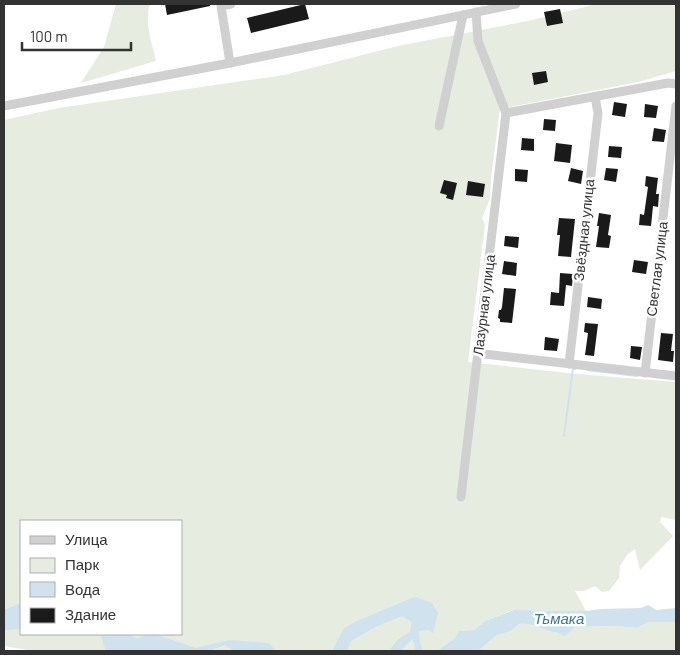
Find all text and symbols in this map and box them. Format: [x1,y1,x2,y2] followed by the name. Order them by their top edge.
[22,20,131,52] scale bar
[30,27,68,45] text: 100 m
[570,178,597,282] street label: Звёздная улица
[642,220,671,317] street label: Светлая улица
[469,253,498,357] street label: Лазурная улица
[20,520,182,635] legend
[65,530,108,548] text: Улица
[65,555,99,573] text: Парк
[65,580,101,598] text: Вода
[65,605,116,623] text: Здание
[534,609,584,627] water label: Тьмака

